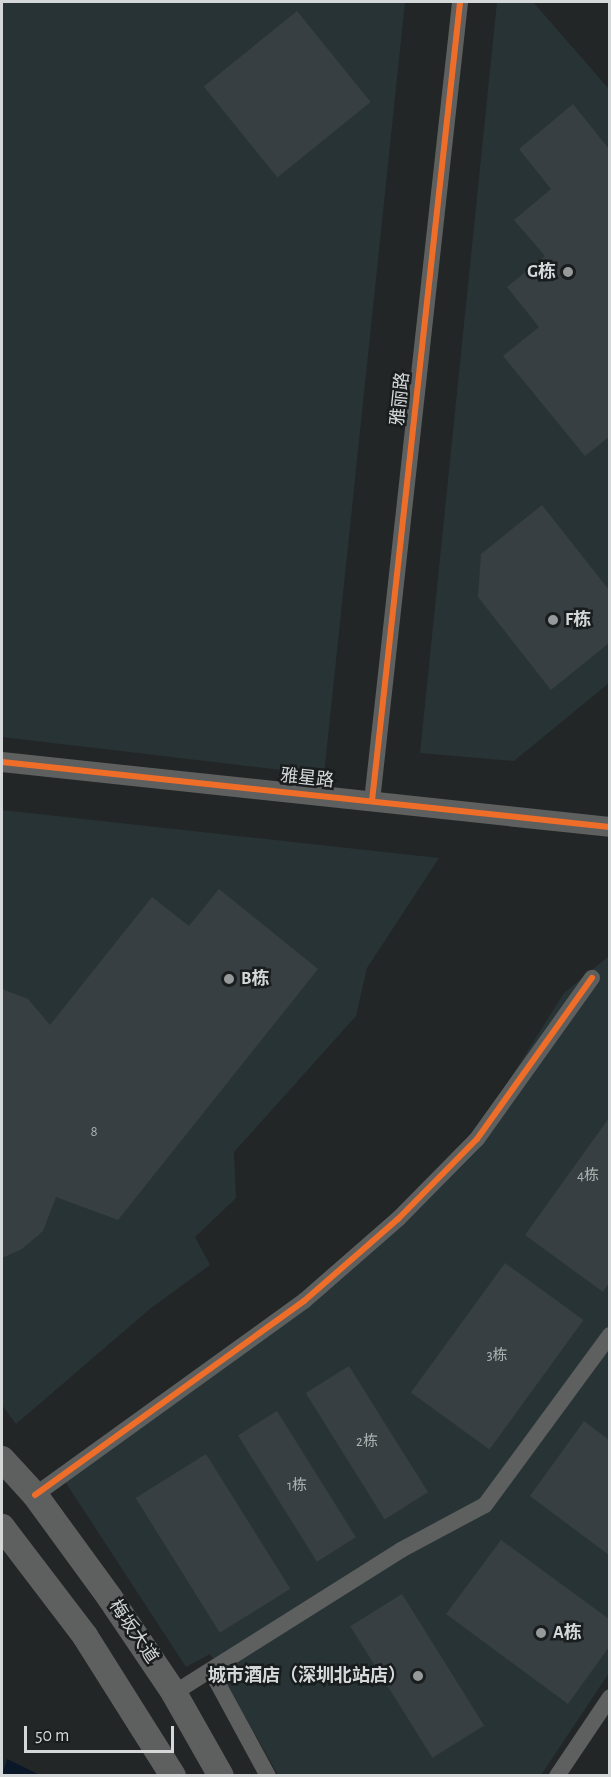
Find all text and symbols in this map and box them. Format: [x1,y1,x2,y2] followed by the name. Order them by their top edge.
[527,261,556,283] place label: G栋
[561,265,575,279] marker: G栋
[387,371,415,427] street label: 雅丽路
[565,609,591,631] place label: F栋
[546,613,560,627] marker: F栋
[279,765,335,793] street label: 雅星路
[241,968,269,990] place label: B栋
[222,972,236,986] marker: B栋
[90,1123,98,1141] house number: 8
[577,1167,599,1185] house number: 4栋
[486,1347,508,1365] house number: 3栋
[356,1433,378,1451] house number: 2栋
[287,1477,307,1495] house number: 1栋
[104,1596,162,1668] street label: 梅坂大道
[553,1622,582,1644] place label: A栋
[534,1626,548,1640] marker: A栋
[208,1665,406,1687] place label: 城市酒店（深圳北站店）
[411,1669,425,1683] marker: 城市酒店（深圳北站店）
[27,1714,177,1752] scale bar
[35,1727,69,1745] text: 50 m

